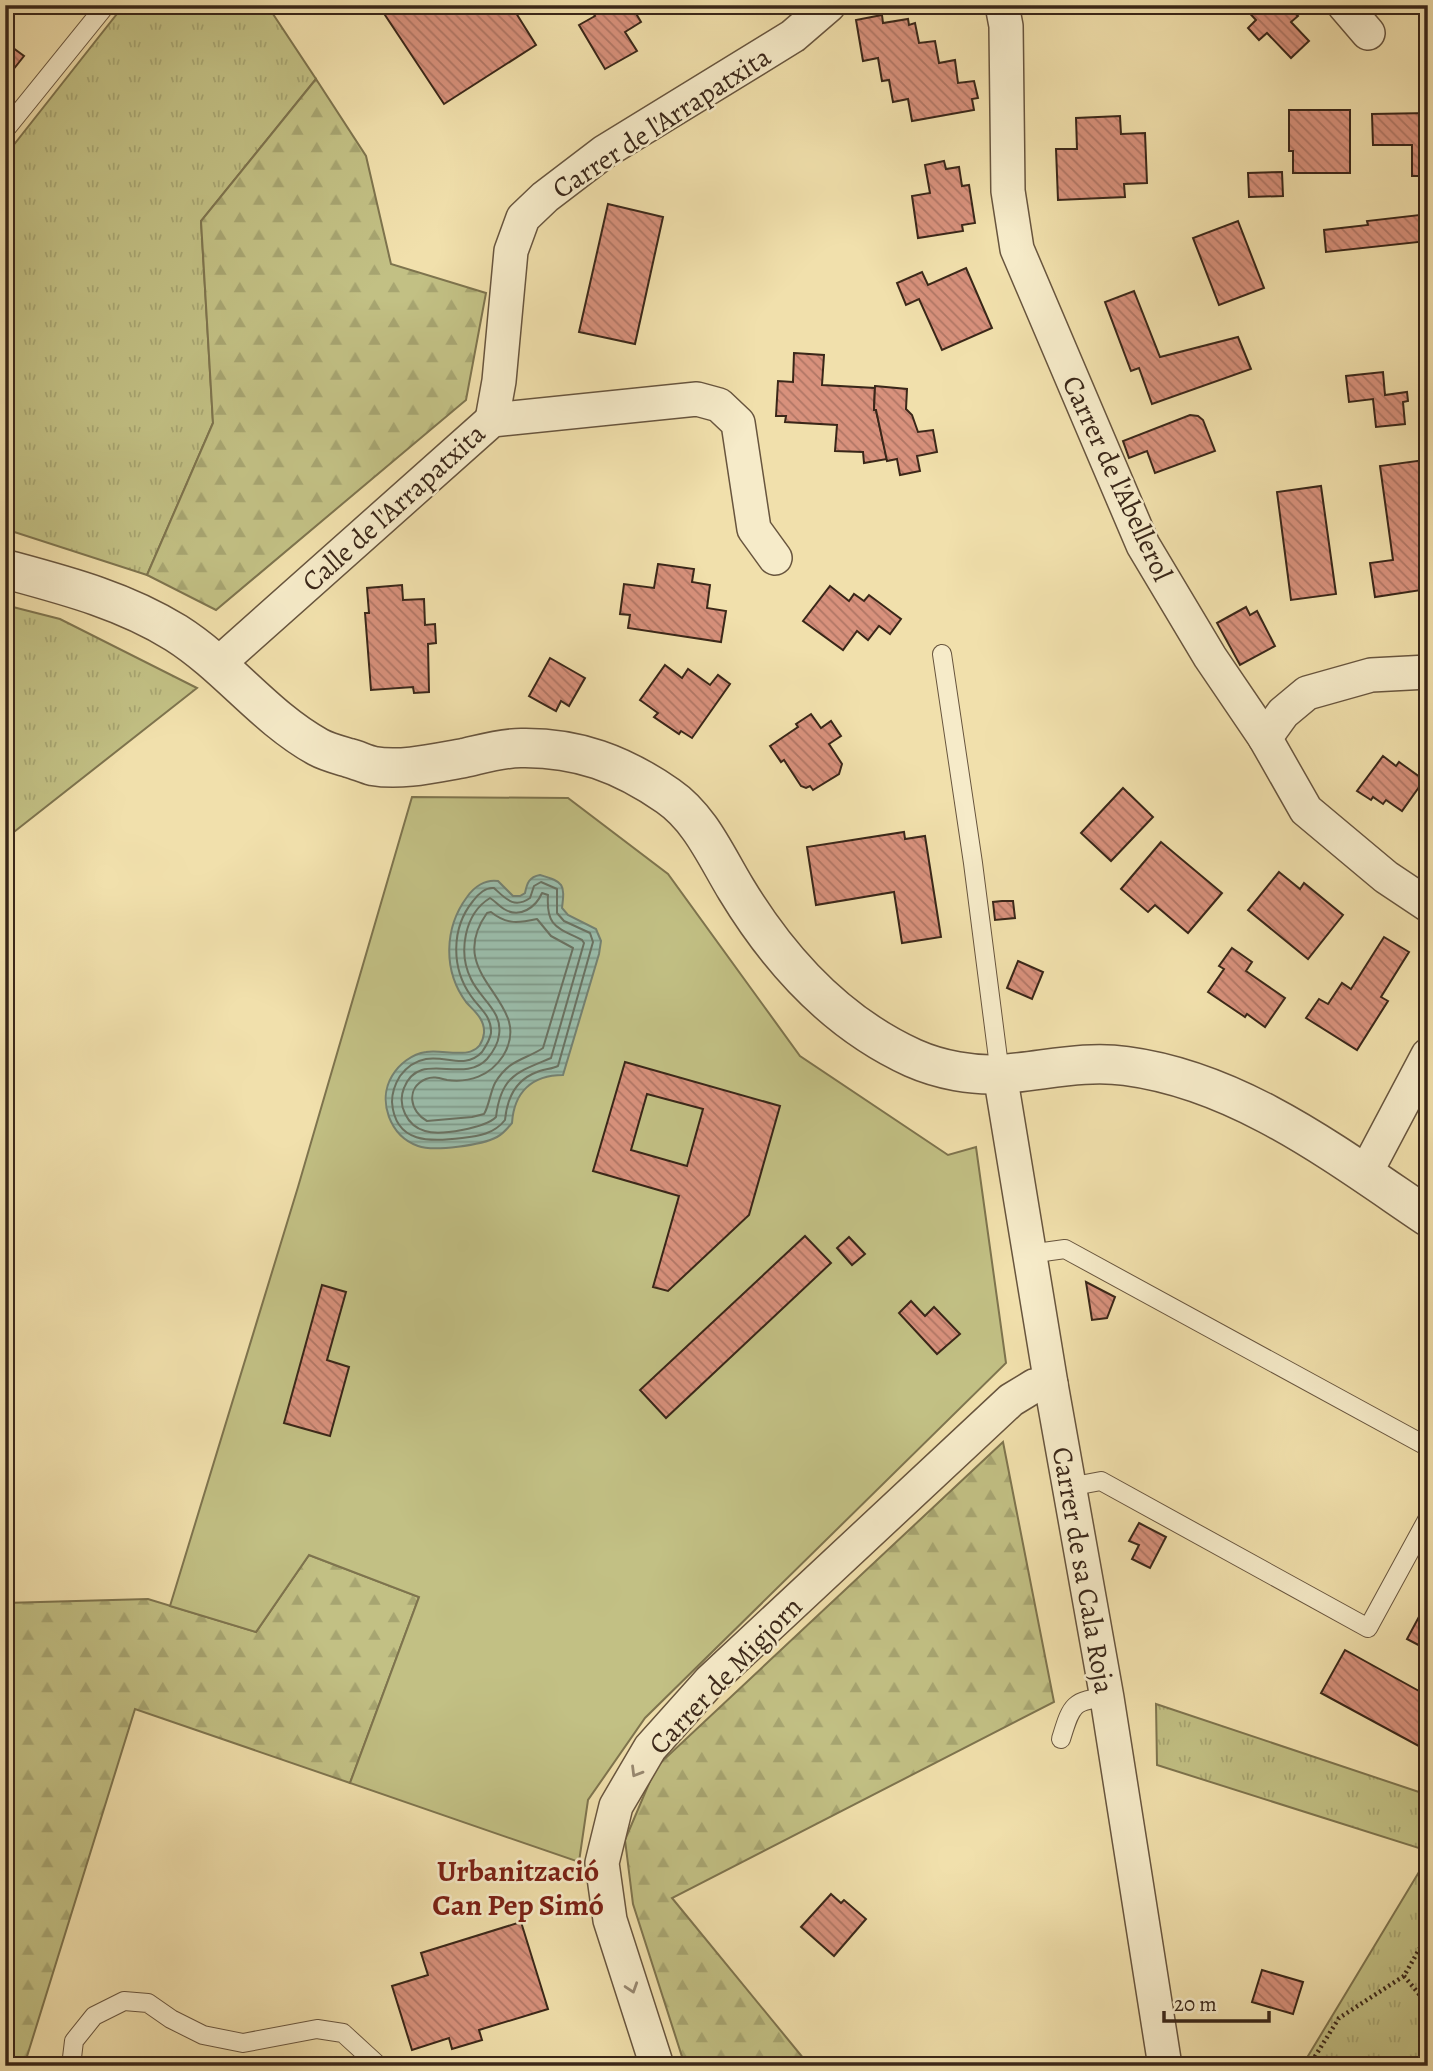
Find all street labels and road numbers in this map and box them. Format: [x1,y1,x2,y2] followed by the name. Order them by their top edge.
[545,38,778,208] street label: Carrer de l'Arrapatxita
[1053,370,1181,587] street label: Carrer de l'Abellerol
[294,415,494,600] street label: Calle de l'Arrapatxita
[1043,1444,1123,1696] street label: Carrer de sa Cala Roja
[640,1588,811,1763] street label: Carrer de Migjorn

